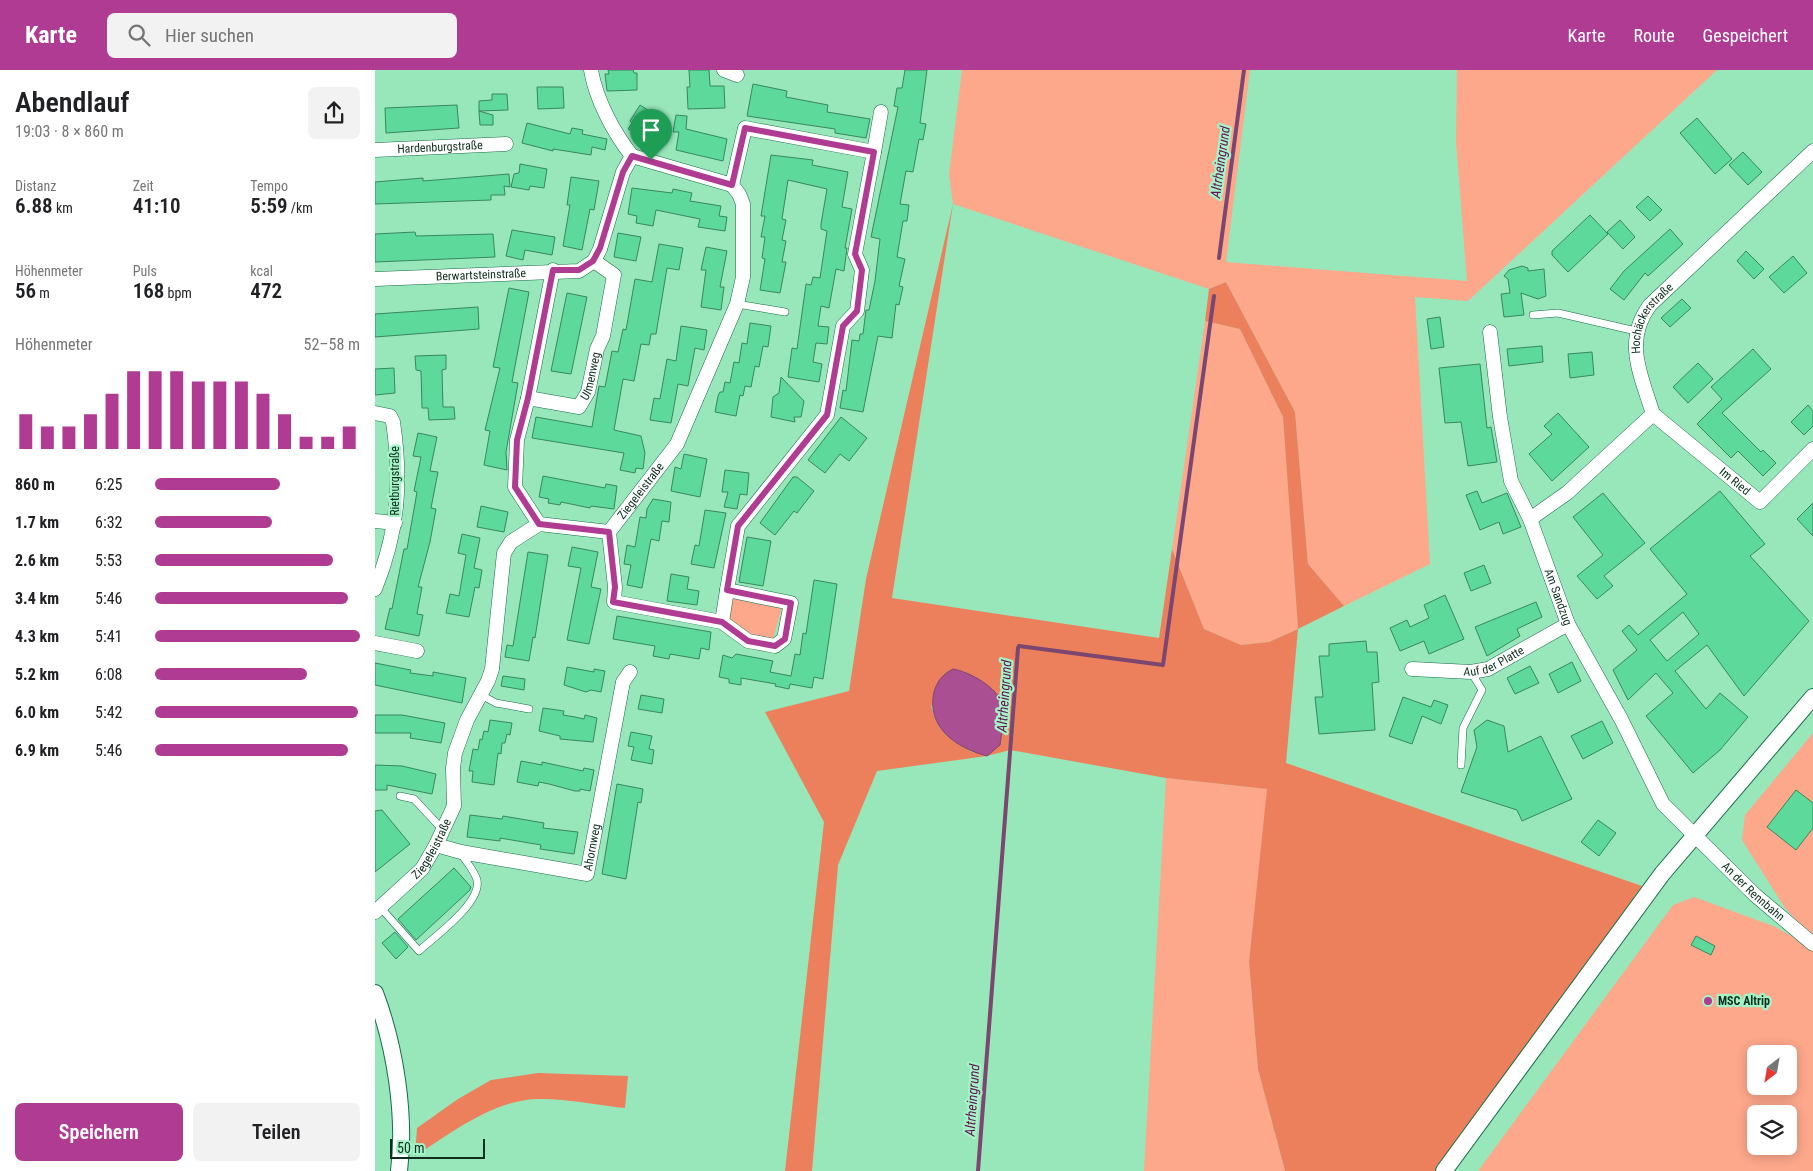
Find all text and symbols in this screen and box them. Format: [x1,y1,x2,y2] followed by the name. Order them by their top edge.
[107,13,457,58] search box
[25,21,77,49] text: Karte
[125,21,153,49] icon: search
[165,24,254,47] text: Hier suchen
[1567,25,1606,46] text: Karte
[1634,25,1675,46] text: Route
[1703,25,1788,46] text: Gespeichert
[15,86,129,119] text: Abendlauf
[308,87,360,139] button: share
[630,109,672,160] pin
[637,116,665,144] icon: arrive
[15,122,124,141] text: 19:03 · 8 × 860 m
[1207,125,1233,200] water label: Altrheingrund
[397,138,483,156] street label: Hardenburgstraße
[15,178,56,194] text: Distanz
[133,178,154,194] text: Zeit
[250,178,288,194] text: Tempo
[15,194,53,218] text: 6.88
[133,194,180,218] text: 41:10
[250,194,288,218] text: 5:59
[53,200,73,216] text: km
[288,200,313,216] text: /km
[15,263,83,279] text: Höhenmeter
[133,263,157,279] text: Puls
[250,263,273,279] text: kcal
[435,266,527,284] street label: Berwartsteinstraße
[15,279,36,303] text: 56
[133,279,164,303] text: 168
[250,279,282,303] text: 472
[1629,280,1676,354] street label: Hochäckerstraße
[36,285,50,301] text: m
[164,285,192,301] text: bpm
[15,335,93,354] text: Höhenmeter
[304,335,360,354] text: 52–58 m
[578,351,603,403] street label: Ulmenweg
[388,446,402,516] street label: Rietburgstraße
[615,460,667,522] street label: Ziegeleistraße
[1717,465,1753,498] street label: Im Ried
[15,475,55,494] text: 860 m
[95,475,122,494] text: 6:25
[15,513,59,532] text: 1.7 km
[95,513,122,532] text: 6:32
[15,551,59,570] text: 2.6 km
[95,551,122,570] text: 5:53
[1542,567,1575,627] street label: Am Sandzug
[15,589,59,608] text: 3.4 km
[95,589,122,608] text: 5:46
[15,627,59,646] text: 4.3 km
[95,627,122,646] text: 5:41
[1463,643,1527,679] street label: Auf der Platte
[993,659,1015,734] water label: Altrheingrund
[15,665,59,684] text: 5.2 km
[95,665,122,684] text: 6:08
[15,703,59,722] text: 6.0 km
[95,703,122,722] text: 5:42
[15,741,59,760] text: 6.9 km
[95,741,122,760] text: 5:46
[409,816,454,882] street label: Ziegeleistraße
[581,823,603,872] street label: Ahornweg
[1719,859,1788,924] street label: An der Rennbahn
[1718,994,1770,1008] place label: MSC Altrip
[1702,995,1714,1007] marker: MSC Altrip
[1747,1045,1797,1095] north arrow
[1747,1045,1797,1155] map controls
[961,1063,983,1138] water label: Altrheingrund
[15,1103,183,1161] button: Speichern
[193,1103,360,1161] button: Teilen
[1747,1105,1797,1155] button: layers
[390,1136,485,1159] scale bar
[397,1140,425,1156] text: 50 m

